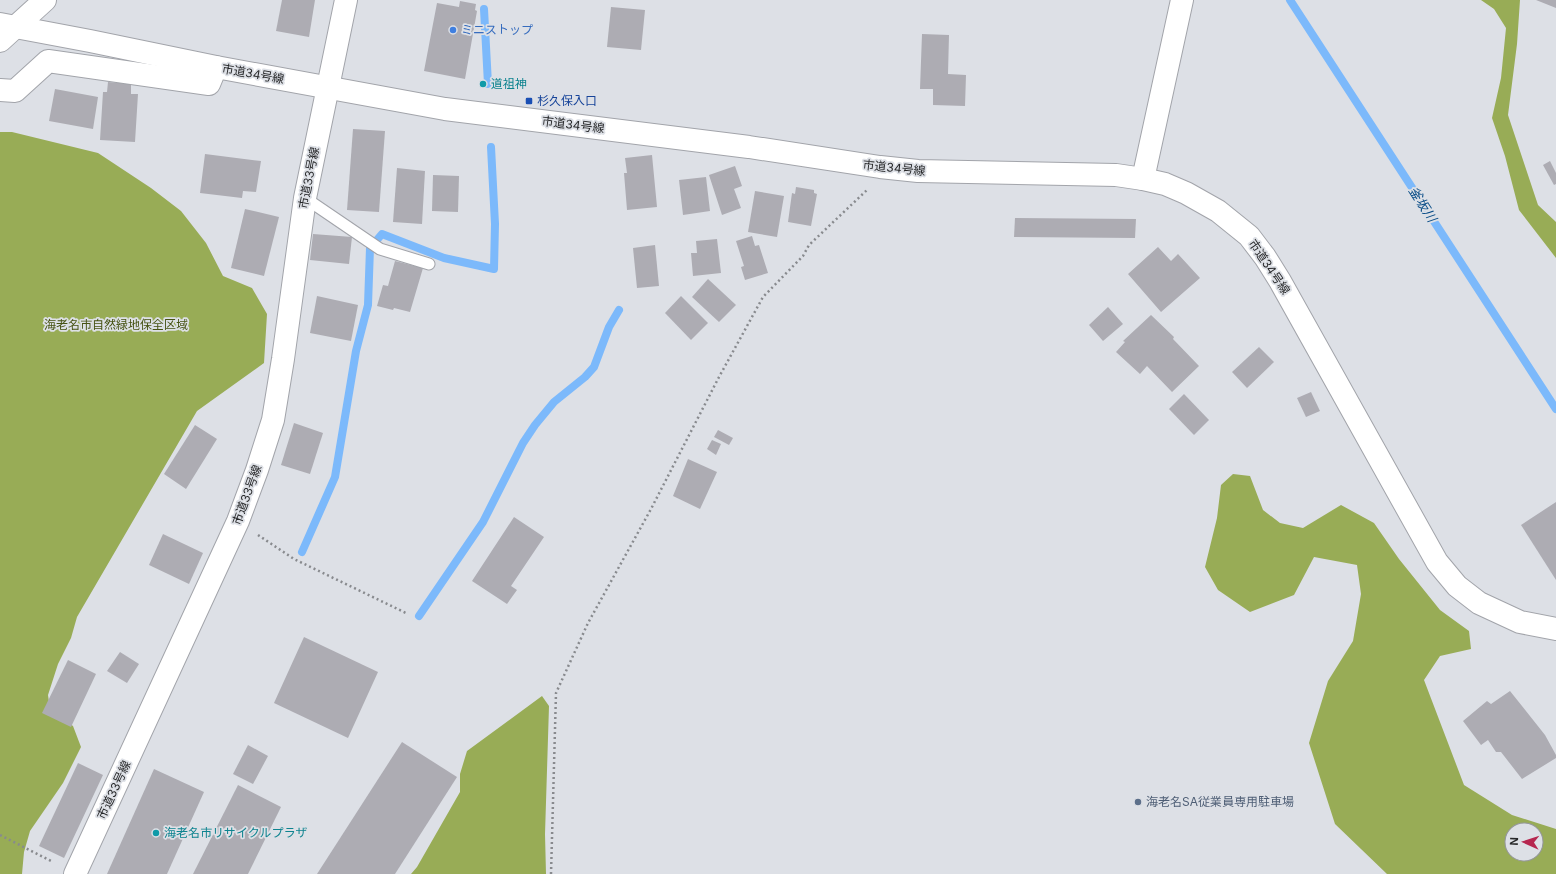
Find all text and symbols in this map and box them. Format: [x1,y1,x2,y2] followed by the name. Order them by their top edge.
[461,22,533,37] place label: ミニストップ
[448,25,458,35] marker: ミニストップ
[221,61,285,86] street label: 市道34号線
[491,76,527,91] place label: 道祖神
[478,79,488,89] marker: 道祖神
[537,93,597,108] place label: 杉久保入口
[524,96,534,106] marker: 杉久保入口
[541,113,605,136] street label: 市道34号線
[295,146,322,210] street label: 市道33号線
[862,157,926,178] street label: 市道34号線
[1406,183,1441,226] water label: 釜坂川
[1246,236,1293,297] street label: 市道34号線
[44,317,188,332] park label: 海老名市自然緑地保全区域
[229,463,264,527] street label: 市道33号線
[93,758,134,821] street label: 市道33号線
[1146,794,1294,809] place label: 海老名SA従業員専用駐車場
[1133,797,1143,807] marker: 海老名SA従業員専用駐車場
[1504,822,1544,862] north arrow
[164,825,307,840] place label: 海老名市リサイクルプラザ
[151,828,161,838] marker: 海老名市リサイクルプラザ
[1507,837,1521,846] text: N

